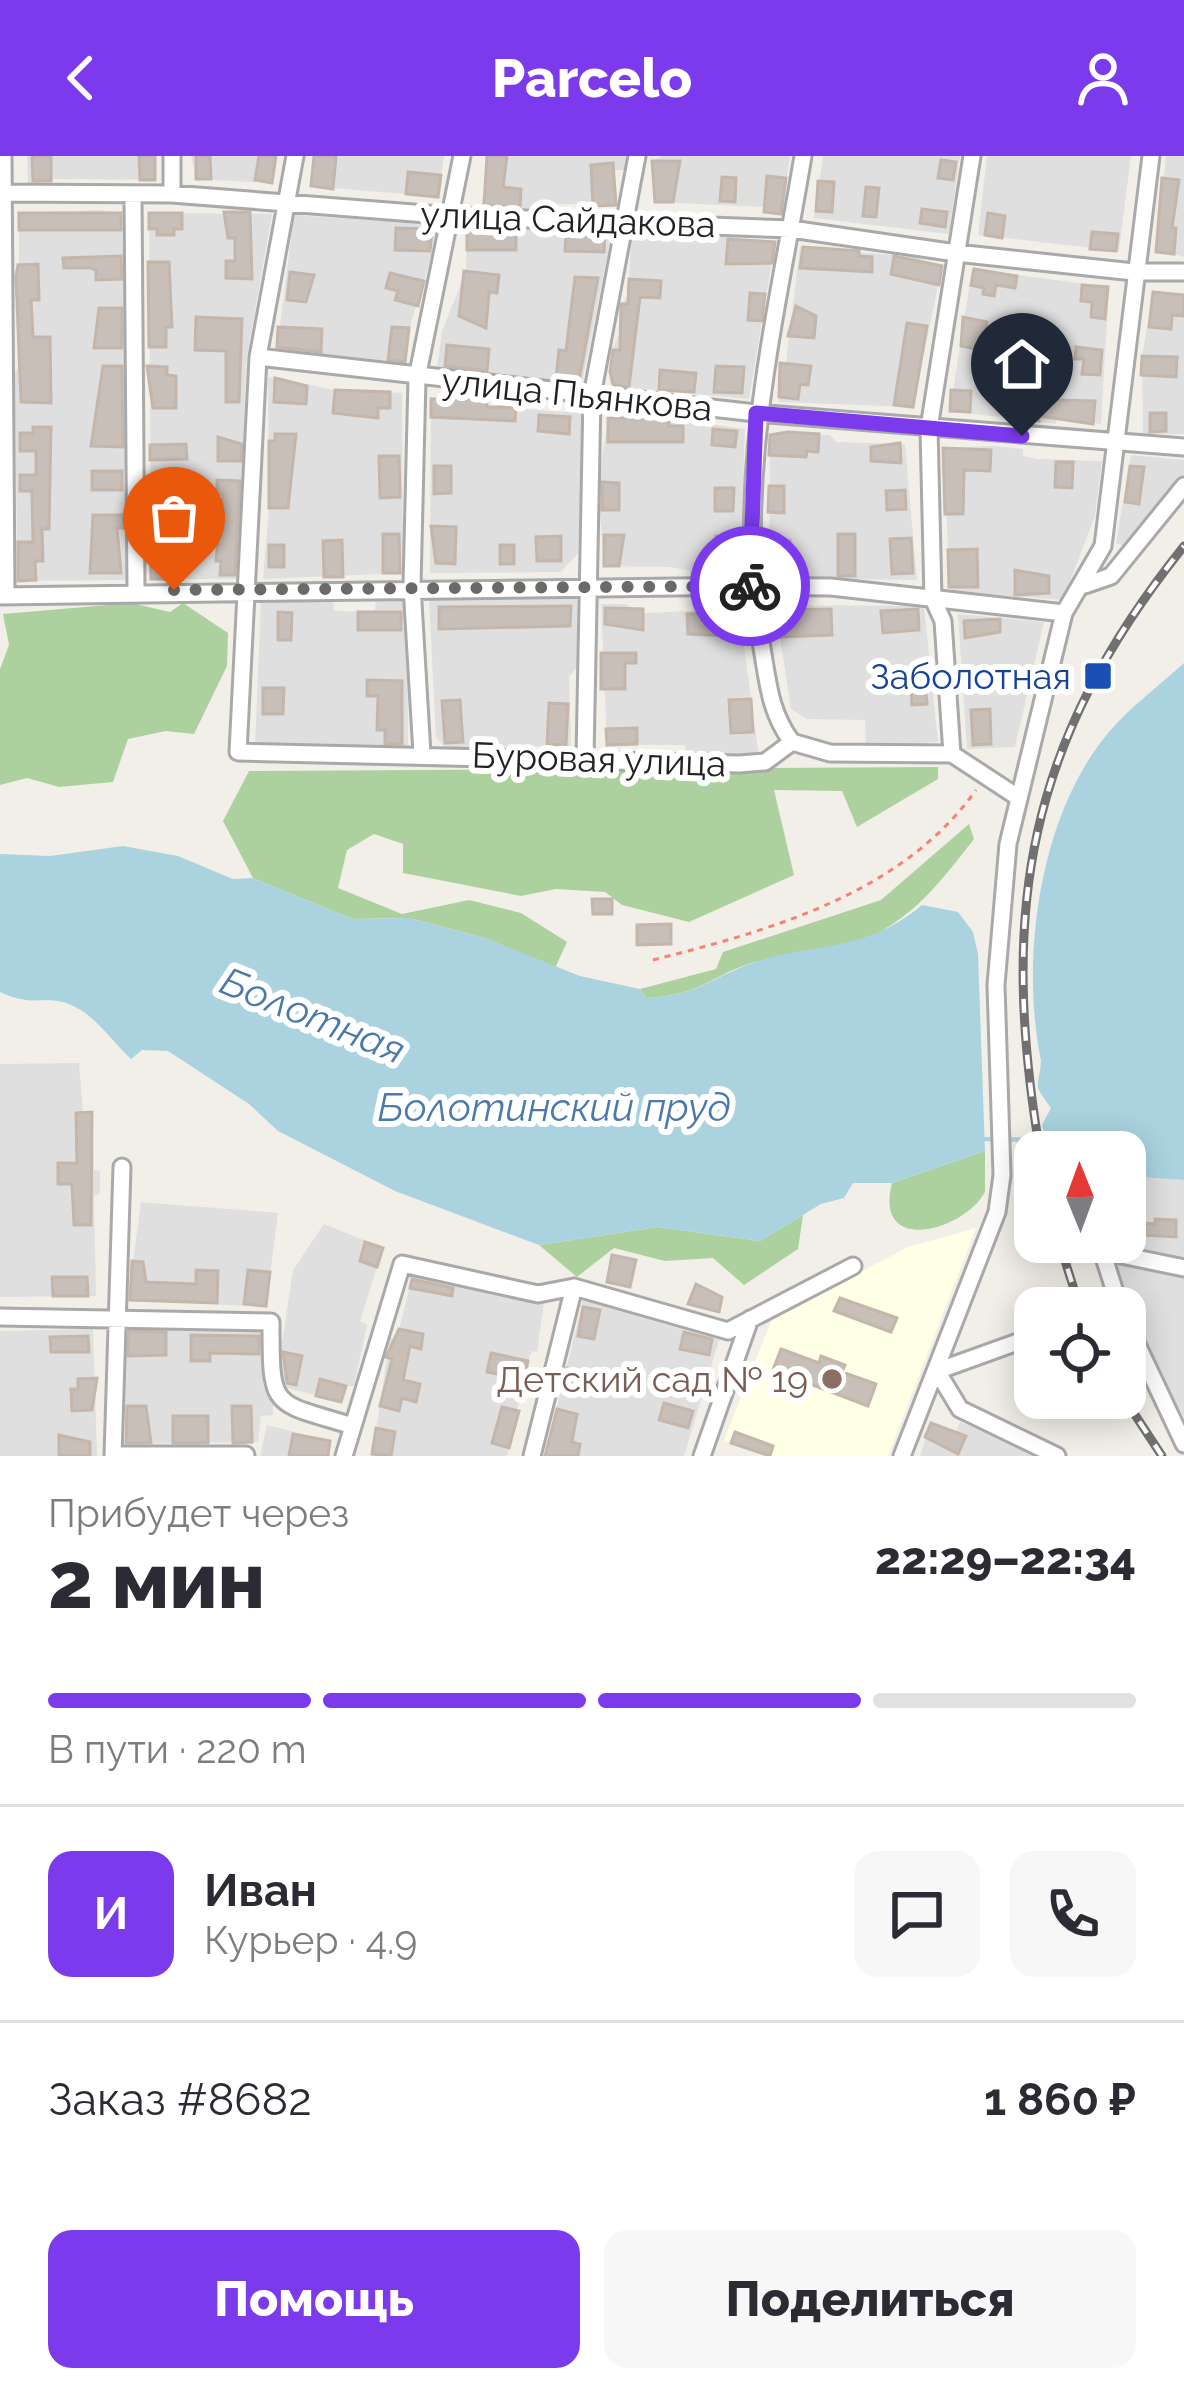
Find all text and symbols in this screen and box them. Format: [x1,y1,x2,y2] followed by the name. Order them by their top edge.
[48,45,114,111] icon: back
[1070,45,1136,111] icon: person
[492,46,692,110] text: Parcelo
[420,193,716,245] street label: улица Сайдакова
[971,313,1073,436] pin
[989,331,1055,397] icon: home
[440,359,714,429] street label: улица Пьянкова
[123,467,225,590] pin
[141,485,207,551] icon: bag
[690,526,810,646] courier
[717,553,783,619] icon: bike
[870,655,1071,697] place label: Заболотная
[1082,660,1114,692] marker: Заболотная
[471,734,727,784] street label: Буровая улица
[214,957,412,1073] water label: Болотная
[377,1084,731,1130] water label: Болотинский пруд
[1014,1131,1146,1263] north arrow
[1014,1131,1146,1419] map controls
[1014,1287,1146,1419] button: locate
[496,1358,808,1400] place label: Детский сад № 19
[819,1366,845,1392] marker: Детский сад № 19
[48,1490,349,1536] text: Прибудет через
[875,1532,1136,1585] text: 22:29–22:34
[48,1535,265,1626] text: 2 мин
[48,1726,307,1772] text: В пути · 220 m
[854,1851,980,1977] button: chat
[1010,1851,1136,1977] button: phone
[204,1864,317,1917] text: Иван
[94,1887,128,1940] text: И
[204,1917,417,1963] text: Курьер · 4.9
[48,2073,312,2126] text: Заказ #8682
[984,2073,1136,2126] text: 1 860 ₽
[48,2230,580,2368] button: Помощь
[604,2230,1136,2368] button: Поделиться

